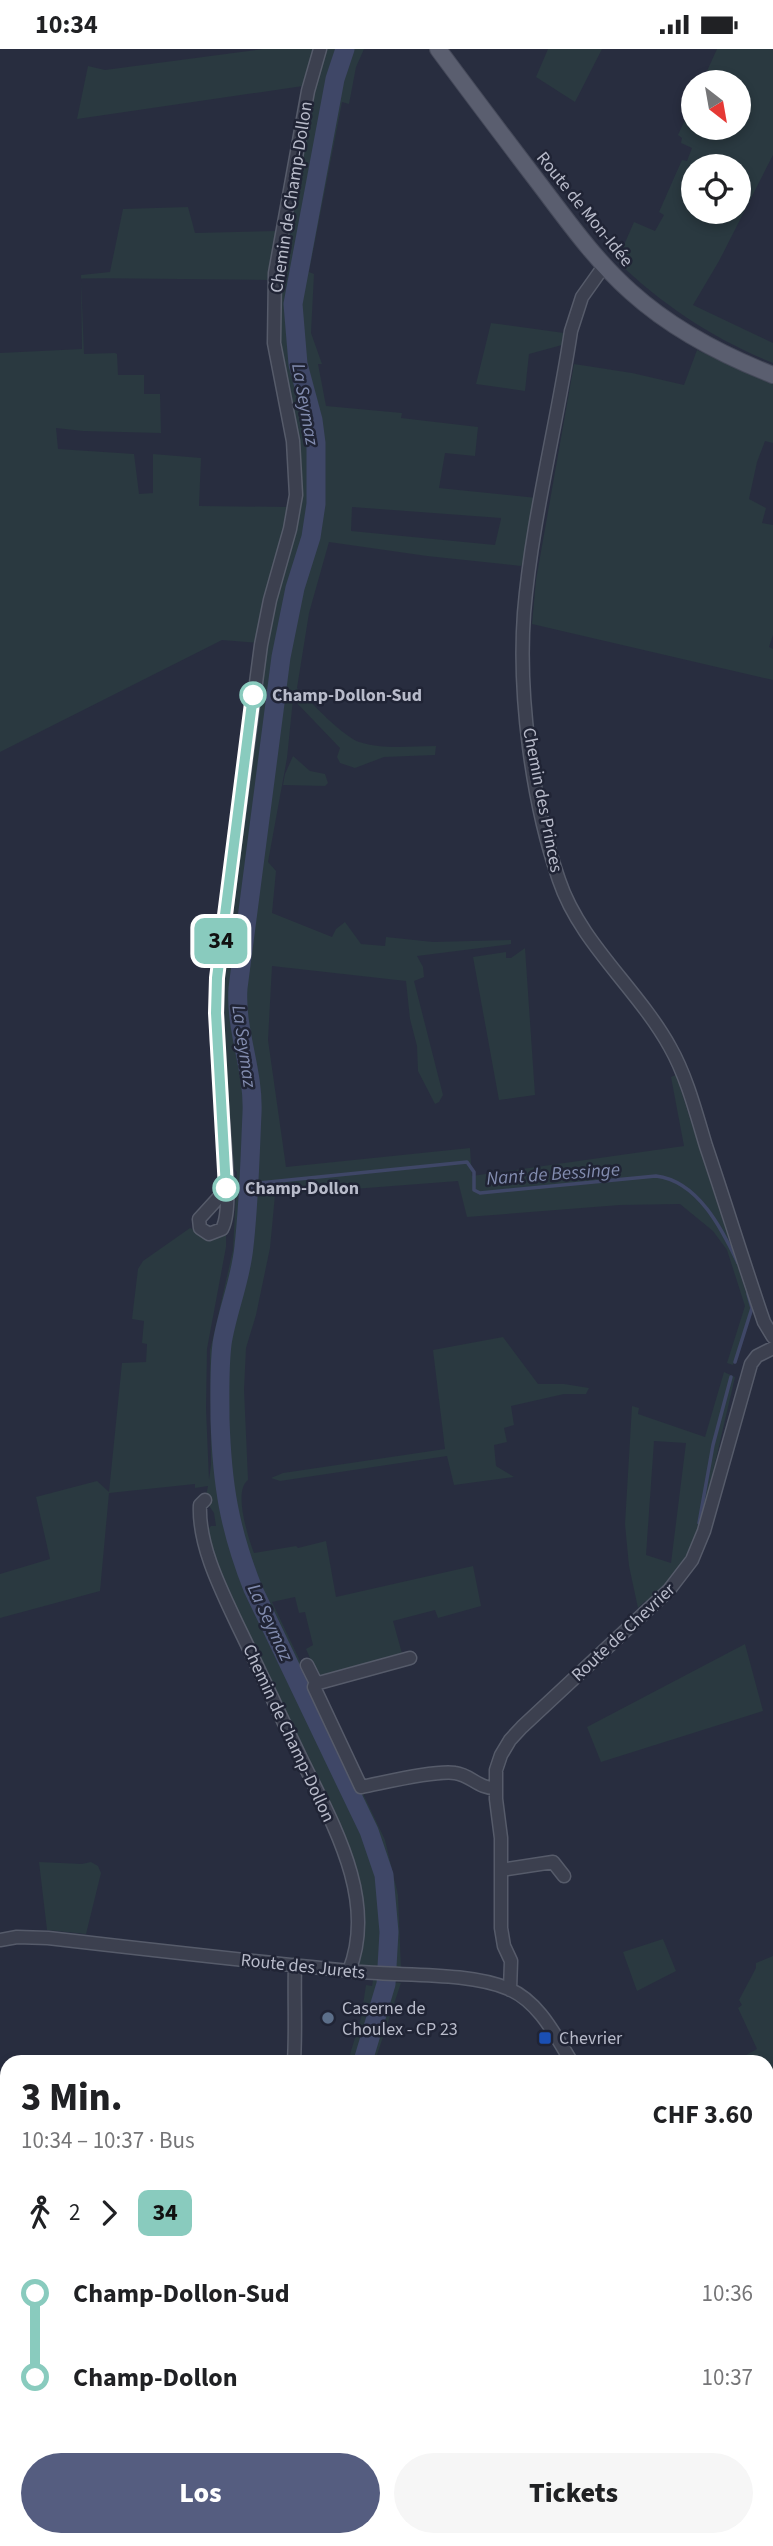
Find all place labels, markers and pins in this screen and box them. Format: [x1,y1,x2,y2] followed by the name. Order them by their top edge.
[240,682,266,708] marker: Champ-Dollon-Sud
[272,683,422,708] place label: Champ-Dollon-Sud
[213,1175,239,1201] marker: Champ-Dollon
[245,1176,359,1201] place label: Champ-Dollon
[342,1996,458,2042] place label: Caserne de Choulex - CP 23
[320,2010,336,2026] marker: Caserne de Choulex - CP 23
[559,2026,623,2051] place label: Chevrier
[537,2030,553,2046] marker: Chevrier

